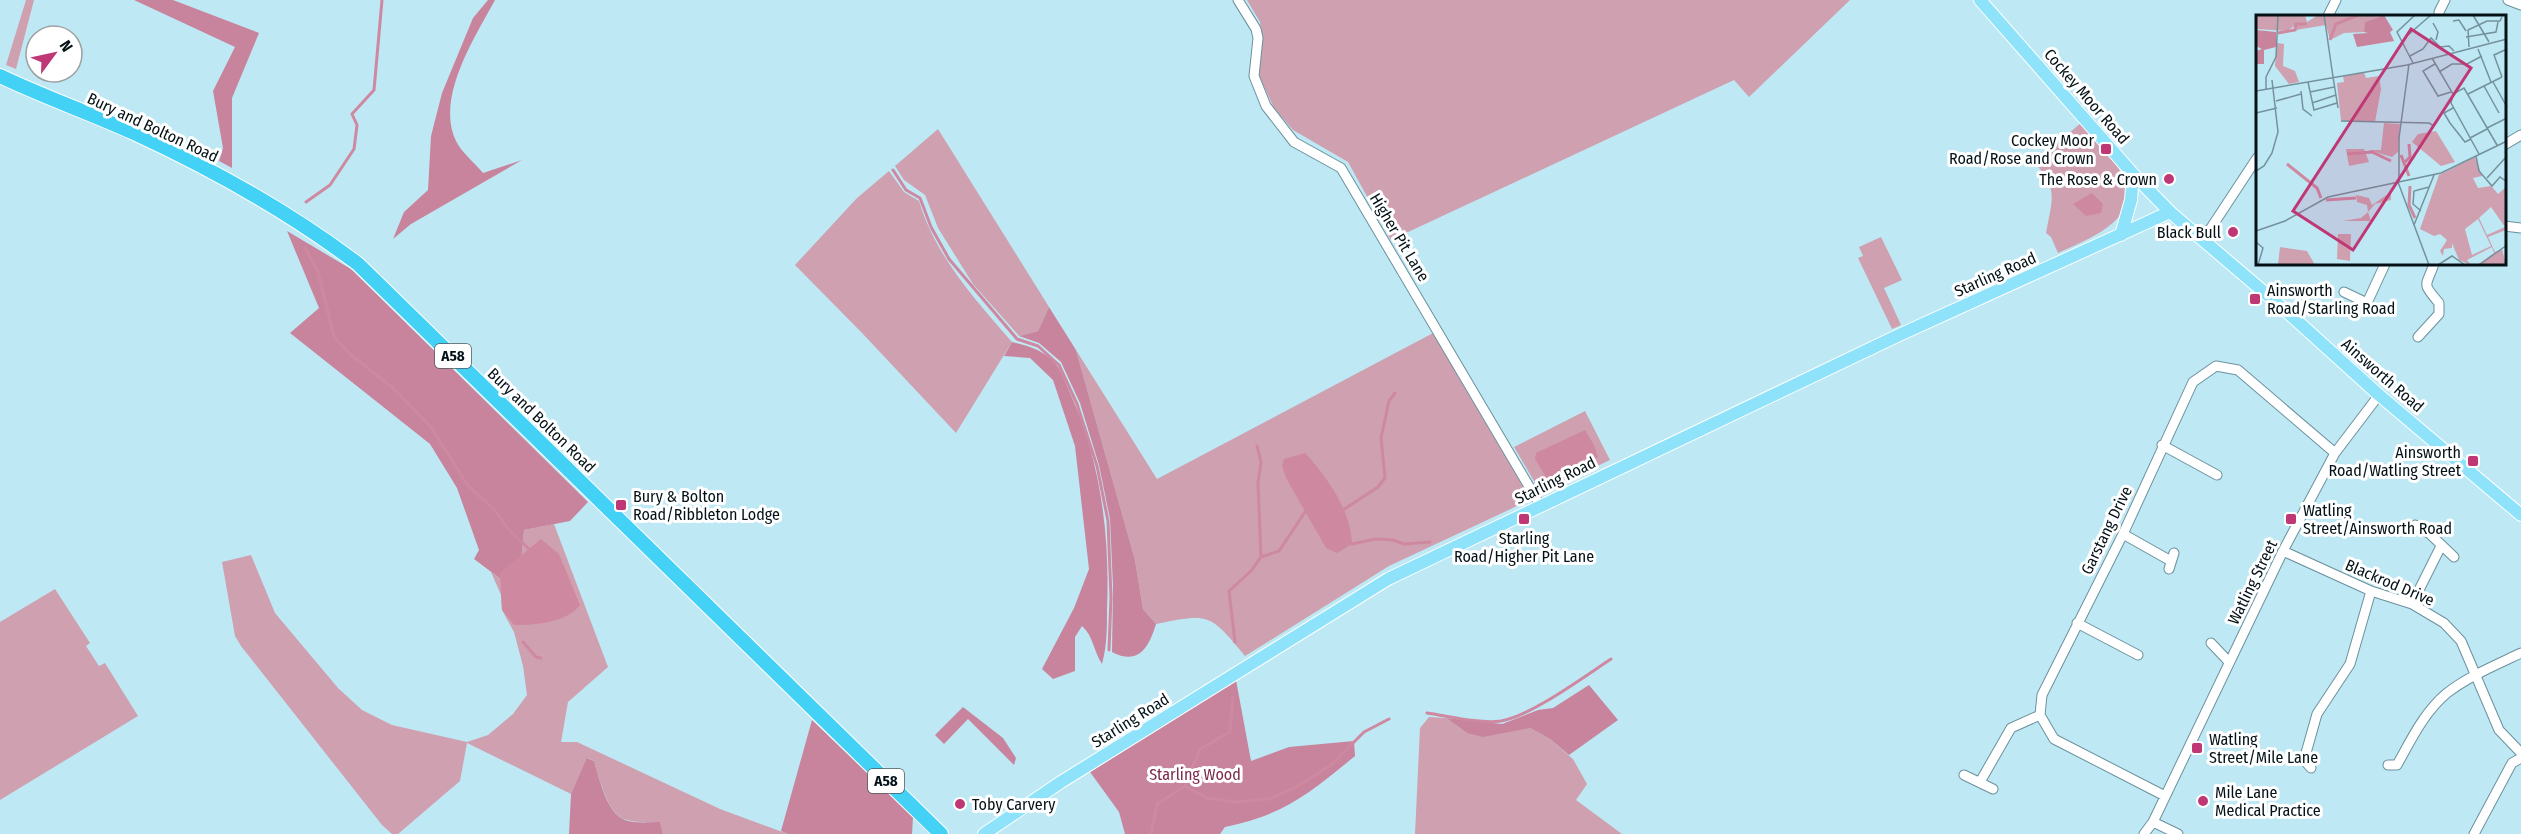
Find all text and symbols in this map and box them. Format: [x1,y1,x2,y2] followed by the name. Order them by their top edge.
[2256,15,2506,266] inset map
[24,24,84,84] north arrow
[56,37,77,55] text: N
[2040,45,2133,148] street label: Cockey Moor Road
[84,89,221,166] street label: Bury and Bolton Road
[1949,131,2094,168] place label: Cockey Moor Road/Rose and Crown
[2099,142,2113,156] marker: Cockey Moor Road/Rose and Crown
[2039,170,2157,189] place label: The Rose & Crown
[2162,172,2176,186] marker: The Rose & Crown
[1366,190,1433,285] street label: Higher Pit Lane
[2157,223,2221,242] place label: Black Bull
[2226,225,2240,239] marker: Black Bull
[1951,248,2039,301] street label: Starling Road
[2267,281,2395,318] place label: Ainsworth Road/Starling Road
[2248,292,2262,306] marker: Ainsworth Road/Starling Road
[2338,335,2428,416] street label: Ainsworth Road
[435,344,471,368] road number: A58
[484,364,599,477] street label: Bury and Bolton Road
[2329,443,2462,480] place label: Ainsworth Road/Watling Street
[1512,453,1599,508] street label: Starling Road
[2466,454,2480,468] marker: Ainsworth Road/Watling Street
[2077,483,2136,577] street label: Garstang Drive
[633,487,780,524] place label: Bury & Bolton Road/Ribbleton Lodge
[614,498,628,512] marker: Bury & Bolton Road/Ribbleton Lodge
[2303,501,2452,538] place label: Watling Street/Ainsworth Road
[1517,512,1531,526] marker: Starling Road/Higher Pit Lane
[2284,512,2298,526] marker: Watling Street/Ainsworth Road
[1454,529,1594,566] place label: Starling Road/Higher Pit Lane
[2224,536,2281,628] street label: Watling Street
[2342,555,2437,610] street label: Blackrod Drive
[1088,689,1172,752] street label: Starling Road
[2209,730,2318,767] place label: Watling Street/Mile Lane
[2190,741,2204,755] marker: Watling Street/Mile Lane
[1149,765,1241,784] park label: Starling Wood
[868,769,904,793] road number: A58
[2215,783,2321,820] place label: Mile Lane Medical Practice
[2196,794,2210,808] marker: Mile Lane Medical Practice
[972,795,1056,814] place label: Toby Carvery
[953,797,967,811] marker: Toby Carvery

